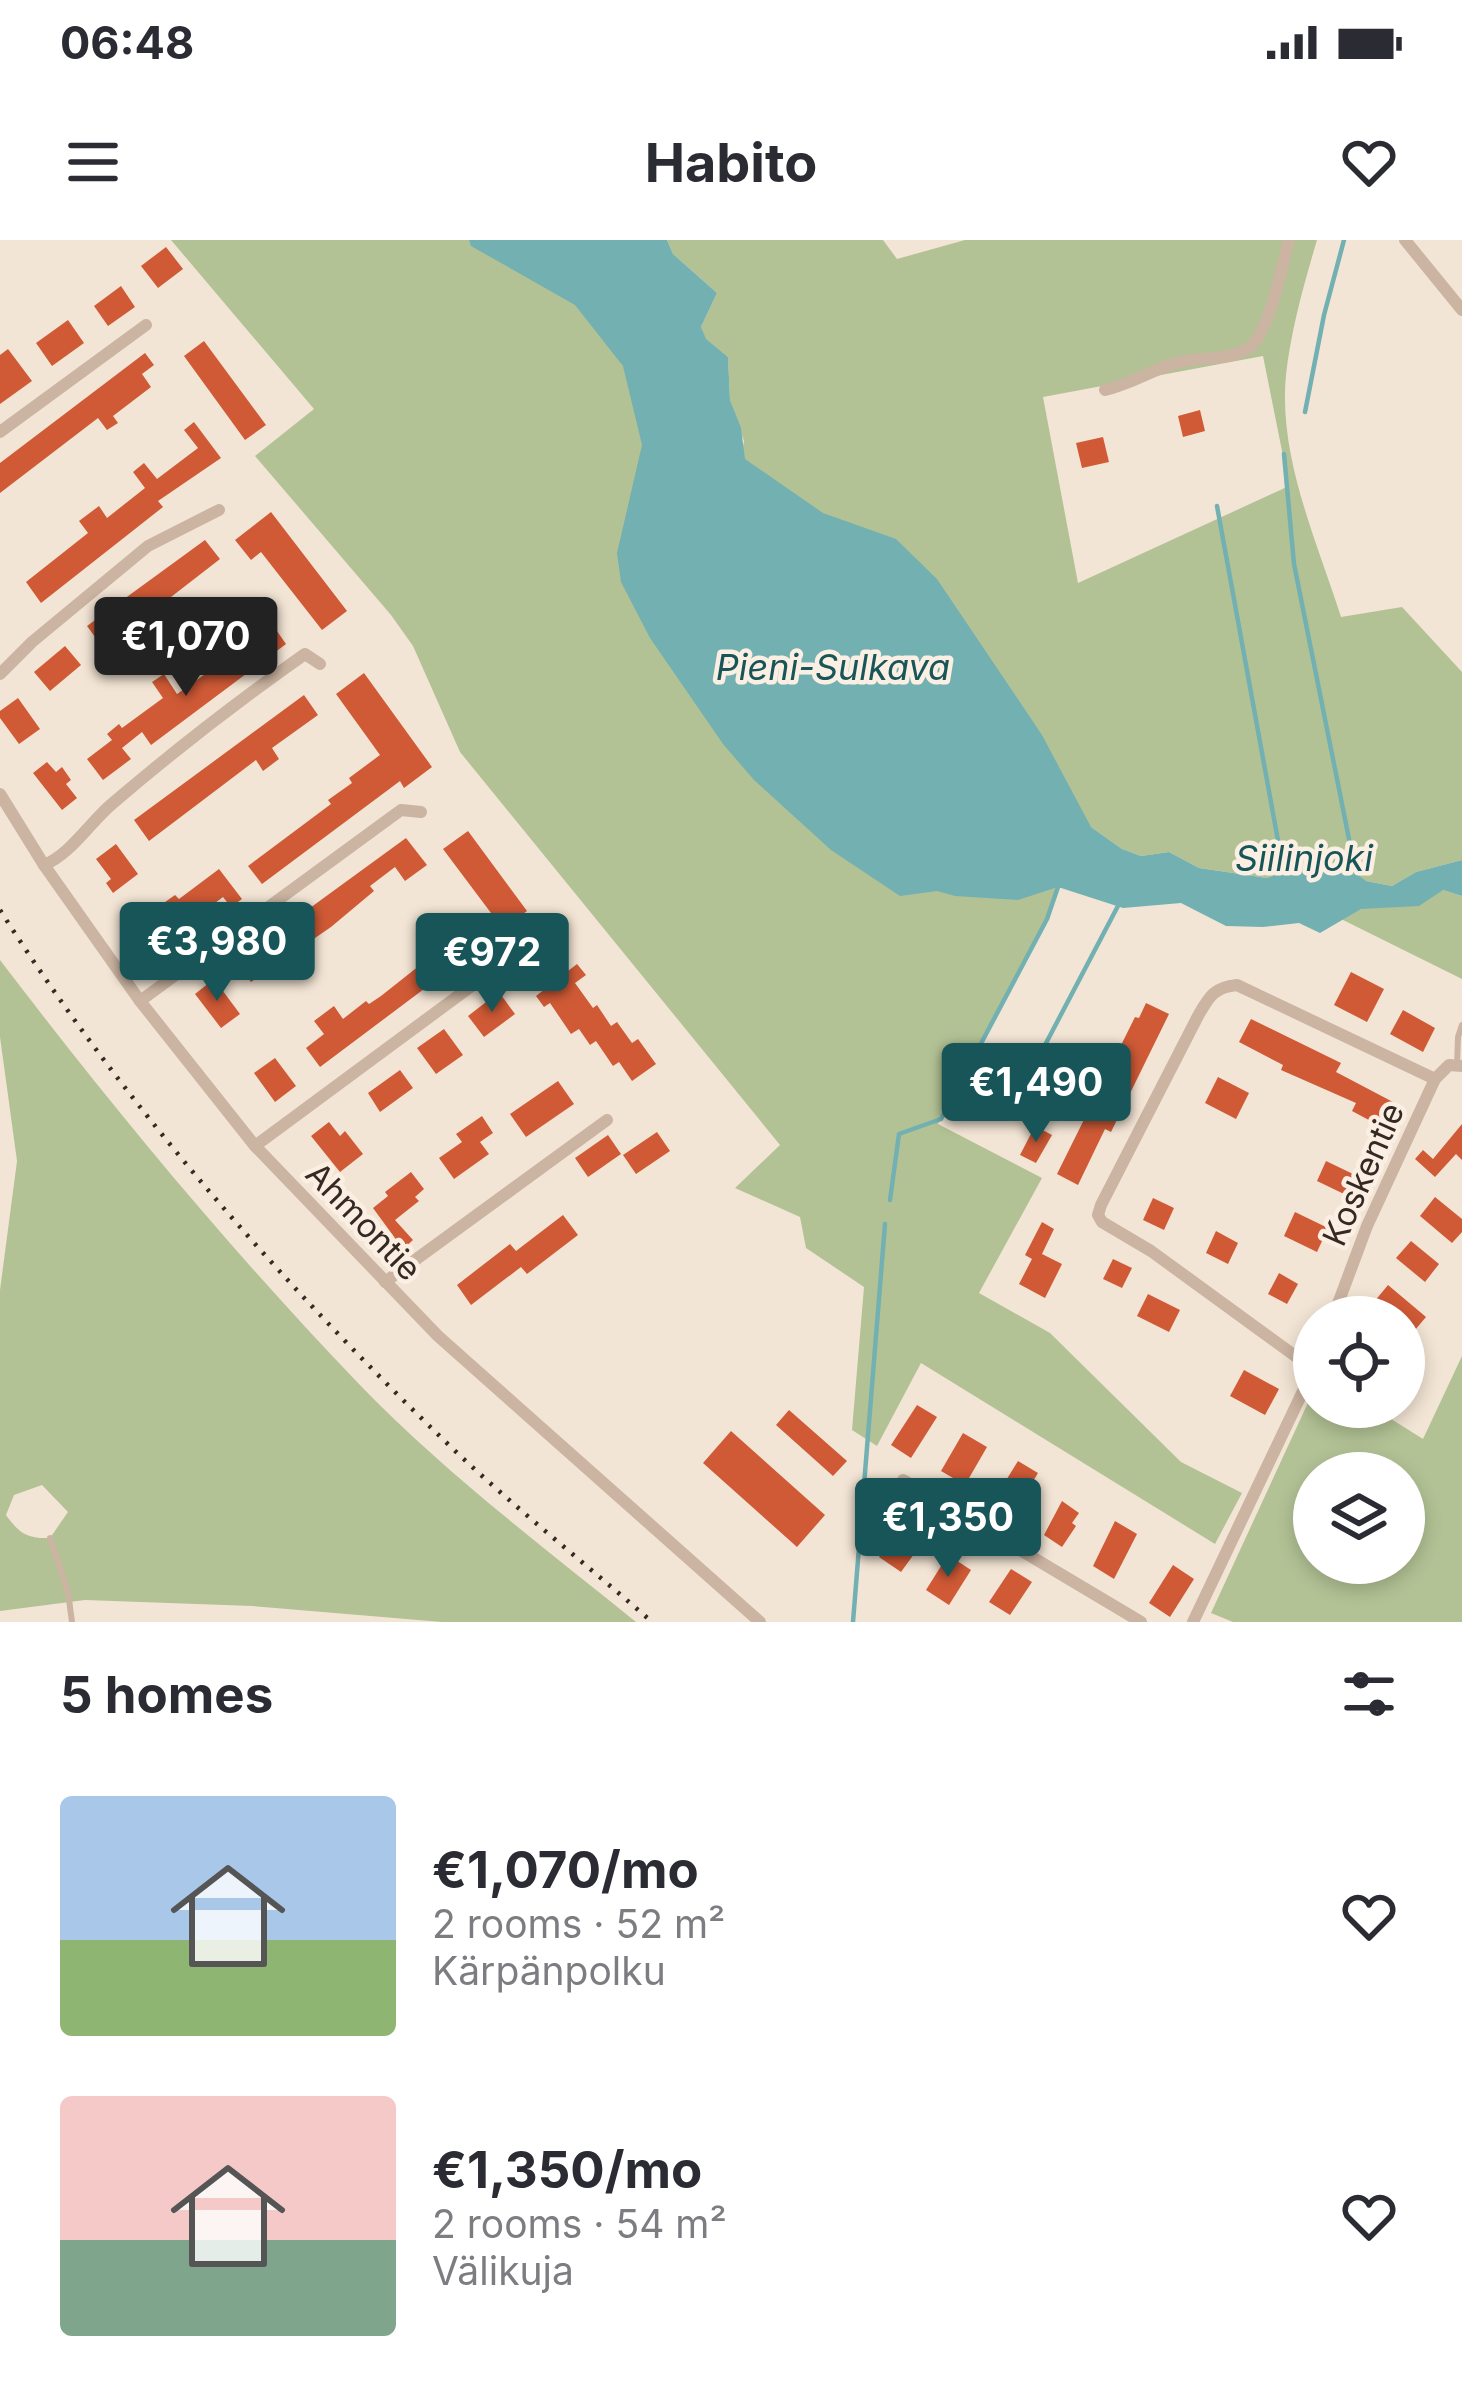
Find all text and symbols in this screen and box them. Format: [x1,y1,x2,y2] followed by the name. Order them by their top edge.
[60,15,194,70] text: 06:48
[60,129,126,195] icon: menu
[1336,129,1402,195] icon: heart
[645,130,817,195] text: Habito
[88,597,284,699] pin: €1,070
[121,612,251,659] text: €1,070
[716,645,950,689] water label: Pieni-Sulkava
[1235,836,1374,880] water label: Siilinjoki
[119,902,315,1004] pin: €3,980
[421,913,563,1015] pin: €972
[147,917,287,964] text: €3,980
[443,928,541,975] text: €972
[938,1043,1134,1145] pin: €1,490
[969,1058,1103,1105] text: €1,490
[1314,1096,1412,1252] street label: Koskentie
[298,1154,430,1288] street label: Ahmontie
[1293,1296,1425,1584] map controls
[1293,1296,1425,1428] button: locate
[1293,1452,1425,1584] button: layers
[850,1478,1046,1580] pin: €1,350
[882,1493,1014,1540] text: €1,350
[1336,1661,1402,1727] icon: filters
[60,1664,273,1725] text: 5 homes
[432,1839,699,1900] text: €1,070/mo
[156,1844,300,1988] icon: home
[1336,1883,1402,1949] icon: heart
[432,1900,725,1947] text: 2 rooms · 52 m²
[432,1947,666,1994] text: Kärpänpolku
[432,2139,702,2200] text: €1,350/mo
[156,2144,300,2288] icon: home
[1336,2183,1402,2249] icon: heart
[432,2200,727,2247] text: 2 rooms · 54 m²
[432,2247,574,2294] text: Välikuja

